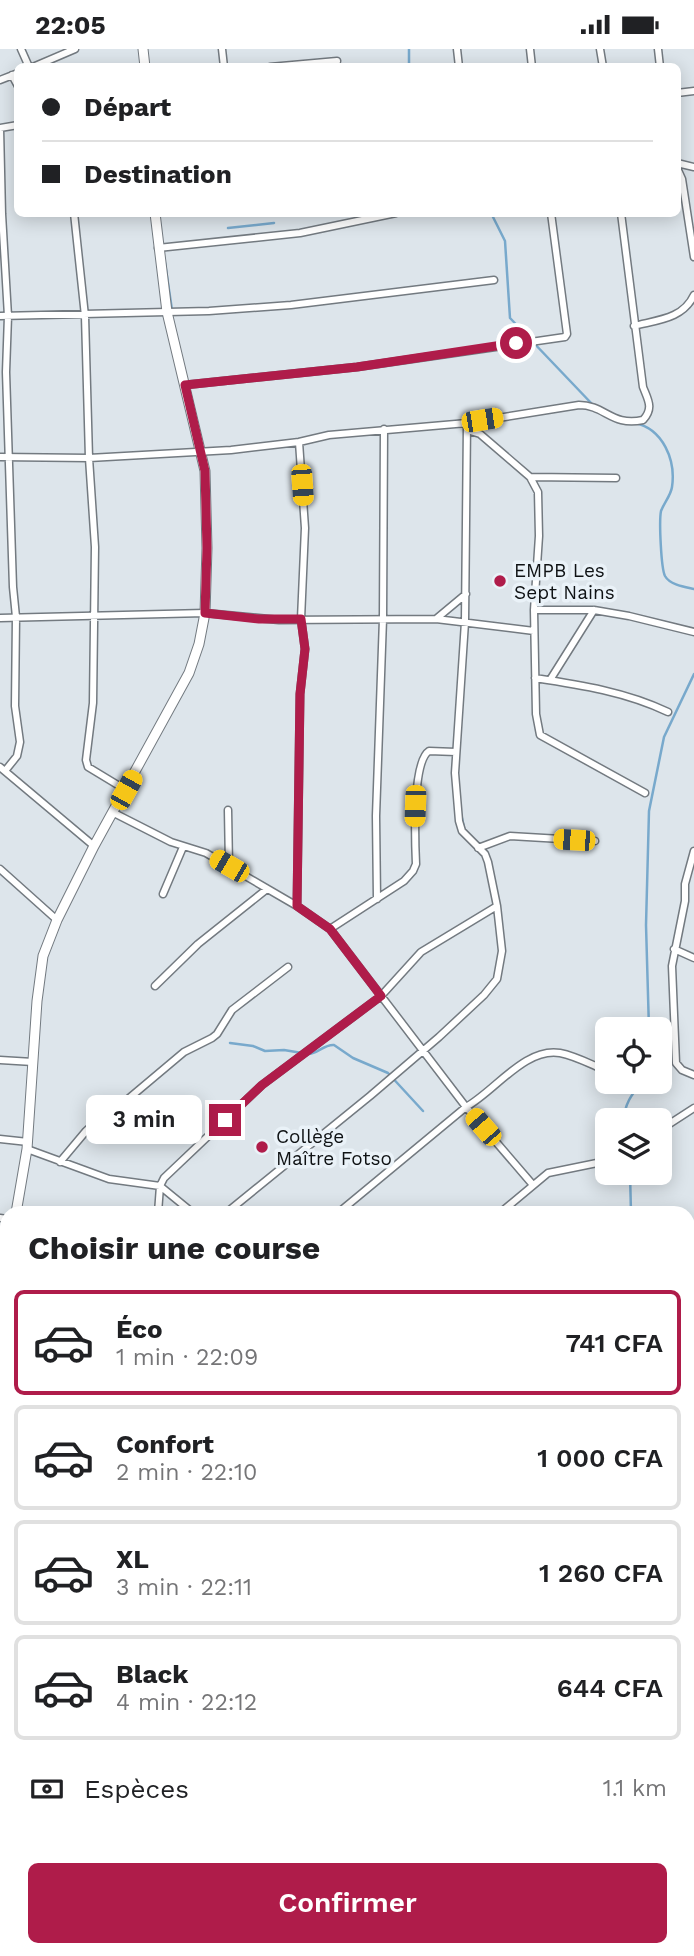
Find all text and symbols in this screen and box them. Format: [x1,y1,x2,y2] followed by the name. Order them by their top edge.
[35,10,106,40] text: 22:05
[84,92,171,122] text: Départ
[84,159,232,189] text: Destination
[500,327,532,359] route start
[460,406,505,434] car
[291,463,314,507] car
[514,559,615,604] place label: EMPB Les Sept Nains
[492,573,508,589] marker: EMPB Les Sept Nains
[107,767,146,813] car
[404,785,427,827] car
[553,828,596,852] car
[206,846,253,886] car
[595,1017,672,1185] map controls
[595,1017,672,1094] button: locate
[85,1095,201,1145] callout: 3 min
[209,1104,241,1136] route end
[462,1104,505,1150] car
[112,1106,176,1133] text: 3 min
[595,1108,672,1185] button: layers
[276,1125,392,1170] place label: Collège Maître Fotso
[254,1139,270,1155] marker: Collège Maître Fotso
[28,1229,320,1267] text: Choisir une course
[32,1311,95,1374] icon: car
[116,1314,163,1344] text: Éco
[566,1328,663,1358] text: 741 CFA
[116,1344,258,1371] text: 1 min · 22:09
[32,1426,95,1489] icon: car
[116,1429,214,1459] text: Confort
[537,1443,663,1473] text: 1 000 CFA
[116,1459,257,1486] text: 2 min · 22:10
[32,1541,95,1604] icon: car
[116,1544,149,1574] text: XL
[539,1558,663,1588] text: 1 260 CFA
[116,1574,252,1601] text: 3 min · 22:11
[32,1656,95,1719] icon: car
[116,1659,188,1689] text: Black
[557,1673,663,1703] text: 644 CFA
[116,1689,257,1716] text: 4 min · 22:12
[28,1770,66,1808] icon: cash
[84,1774,189,1804] text: Espèces
[603,1775,667,1802] text: 1.1 km
[28,1863,667,1943] button: Confirmer

